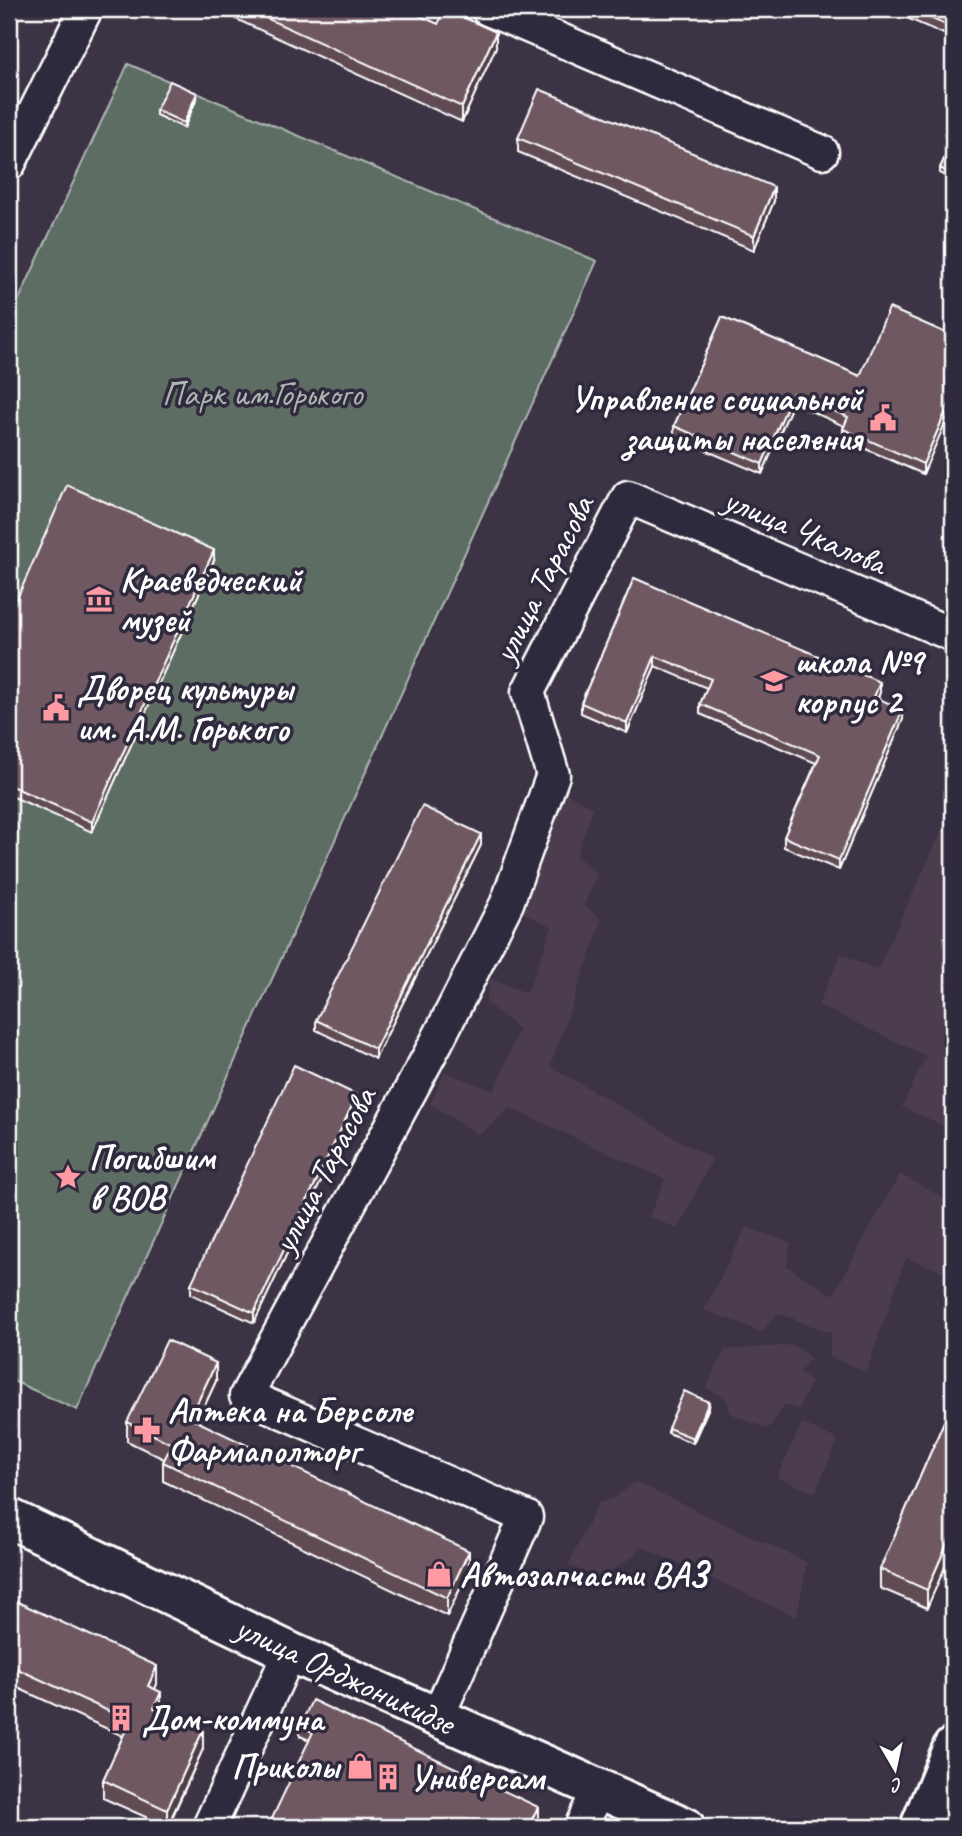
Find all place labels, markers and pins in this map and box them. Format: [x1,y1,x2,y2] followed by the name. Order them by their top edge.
[570,376,865,461] place label: Управление социальной защиты населения
[868,403,898,433] public building icon: Управление социальной защиты населения
[120,557,303,642] place label: Краеведческий музей
[84,584,114,614] museum icon: Краеведческий музей
[795,639,927,724] place label: школа №9 корпус 2
[77,666,296,751] place label: Дворец культуры им. А.М. Горького
[759,666,789,696] school or university icon: школа №9 корпус 2
[41,693,71,723] public building icon: Дворец культуры им. А.М. Горького
[89,1135,217,1220] place label: Погибшим в ВОВ
[53,1162,83,1192] place icon: Погибшим в ВОВ
[168,1388,415,1473] place label: Аптека на Берсоле Фармаполторг
[132,1415,162,1445] pharmacy icon: Аптека на Берсоле Фармаполторг
[460,1552,711,1597] place label: Автозапчасти ВАЗ
[424,1559,454,1589] shop icon: Автозапчасти ВАЗ
[142,1696,326,1741] place label: Дом-коммуна
[106,1703,136,1733] building icon: Дом-коммуна
[232,1744,342,1789] place label: Приколы
[345,1751,375,1781] shop icon: Приколы
[409,1755,547,1800] place label: Универсам
[373,1762,403,1792] building icon: Универсам

